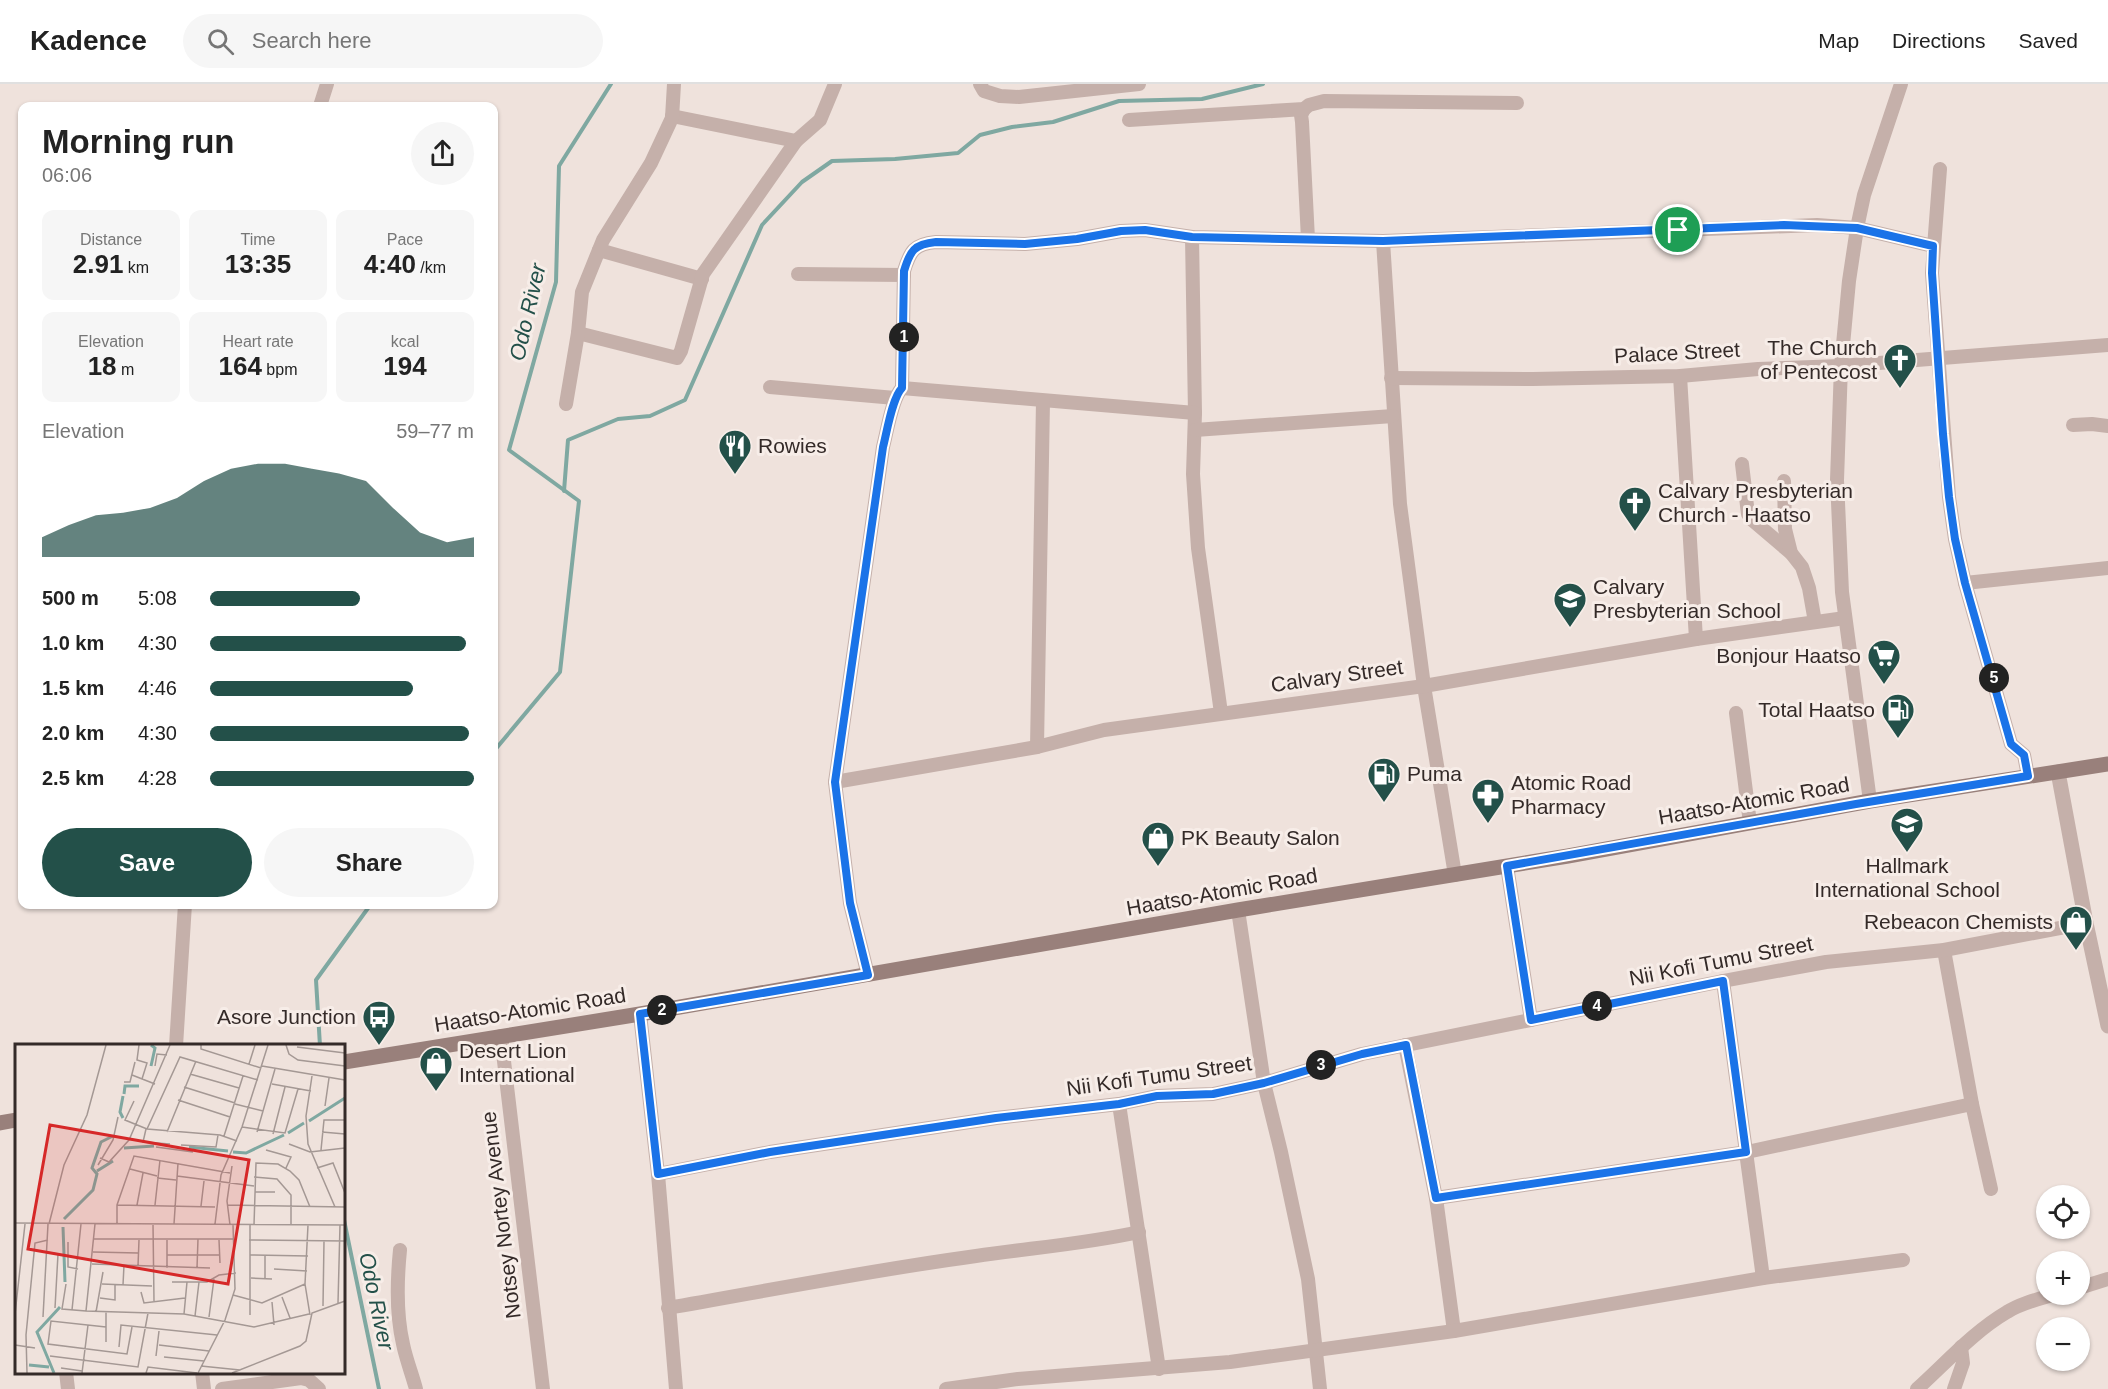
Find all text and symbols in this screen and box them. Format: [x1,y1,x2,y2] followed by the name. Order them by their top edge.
[183,14,603,68] search box
[30,25,147,56] text: Kadence
[204,25,237,58] icon: search
[252,28,372,53] text: Search here
[1818,29,1859,52] text: Map
[1892,29,1985,52] text: Directions
[2018,29,2078,52] text: Saved
[411,122,474,185] button: share
[42,123,234,160] text: Morning run
[42,164,92,186] text: 06:06
[1652,204,1703,255] pin
[1661,213,1694,246] icon: arrive
[80,231,142,248] text: Distance
[241,231,275,248] text: Time
[387,231,423,248] text: Pace
[73,249,123,279] text: 2.91
[225,249,291,279] text: 13:35
[364,249,416,279] text: 4:40
[123,259,149,276] text: km
[416,259,446,276] text: /km
[504,259,551,363] water label: Odo River
[889,322,919,352] pin: 1
[900,328,908,345] text: 1
[78,333,144,350] text: Elevation
[222,333,294,350] text: Heart rate
[391,333,419,350] text: kcal
[1760,336,1877,383] place label: The Church of Pentecost
[1613,338,1741,367] street label: Palace Street
[1882,342,1918,389] church icon: The Church of Pentecost
[88,351,117,381] text: 18
[219,351,262,381] text: 164
[383,351,427,381] text: 194
[117,361,134,378] text: m
[262,361,297,378] text: bpm
[42,420,124,442] text: Elevation
[396,420,474,442] text: 59–77 m
[717,428,753,475] restaurant icon: Rowies
[758,434,827,457] place label: Rowies
[1658,479,1853,526] place label: Calvary Presbyterian Church - Haatso
[1617,485,1653,532] church icon: Calvary Presbyterian Church - Haatso
[1593,575,1781,622] place label: Calvary Presbyterian School
[1552,581,1588,628] school or university icon: Calvary Presbyterian School
[42,587,99,609] text: 500 m
[138,587,177,609] text: 5:08
[42,632,104,654] text: 1.0 km
[138,632,177,654] text: 4:30
[1866,638,1902,685] supermarket icon: Bonjour Haatso
[1716,644,1861,667] place label: Bonjour Haatso
[1269,655,1405,696] street label: Calvary Street
[1979,663,2009,693] pin: 5
[1990,669,1998,686] text: 5
[42,677,104,699] text: 1.5 km
[138,677,177,699] text: 4:46
[1880,692,1916,739] fuel station icon: Total Haatso
[1758,698,1875,721] place label: Total Haatso
[42,722,104,744] text: 2.0 km
[138,722,177,744] text: 4:30
[1366,756,1402,803] fuel station icon: Puma
[1407,762,1462,785] place label: Puma
[42,767,104,789] text: 2.5 km
[138,767,177,789] text: 4:28
[1511,771,1631,818] place label: Atomic Road Pharmacy
[1657,772,1851,829] street label: Haatso-Atomic Road
[1470,777,1506,824] pharmacy icon: Atomic Road Pharmacy
[1889,806,1925,853] school or university icon: Hallmark International School
[1140,820,1176,867] shop icon: PK Beauty Salon
[1181,826,1340,849] place label: PK Beauty Salon
[42,828,252,897] button: Save
[264,828,474,897] button: Share
[1814,854,2000,901] place label: Hallmark International School
[1125,863,1319,920] street label: Haatso-Atomic Road
[2058,904,2094,951] shop icon: Rebeacon Chemists
[1864,910,2053,933] place label: Rebeacon Chemists
[1627,931,1815,990] street label: Nii Kofi Tumu Street
[432,983,627,1036] street label: Haatso-Atomic Road
[1582,991,1612,1021] pin: 4
[647,995,677,1025] pin: 2
[1593,997,1601,1014] text: 4
[361,999,397,1046] bus stop icon: Asore Junction
[658,1001,666,1018] text: 2
[217,1005,356,1028] place label: Asore Junction
[459,1039,575,1086] place label: Desert Lion International
[15,1044,345,1374] inset map
[418,1045,454,1092] shop icon: Desert Lion International
[1306,1050,1336,1080] pin: 3
[1065,1051,1253,1100] street label: Nii Kofi Tumu Street
[1317,1056,1325,1073] text: 3
[476,1110,525,1320] street label: Notsey Nortey Avenue
[2036,1185,2090,1371] map controls
[2036,1185,2090,1239] button: locate
[354,1250,399,1354] water label: Odo River
[2036,1251,2090,1305] button: +
[2036,1317,2090,1371] button: −

